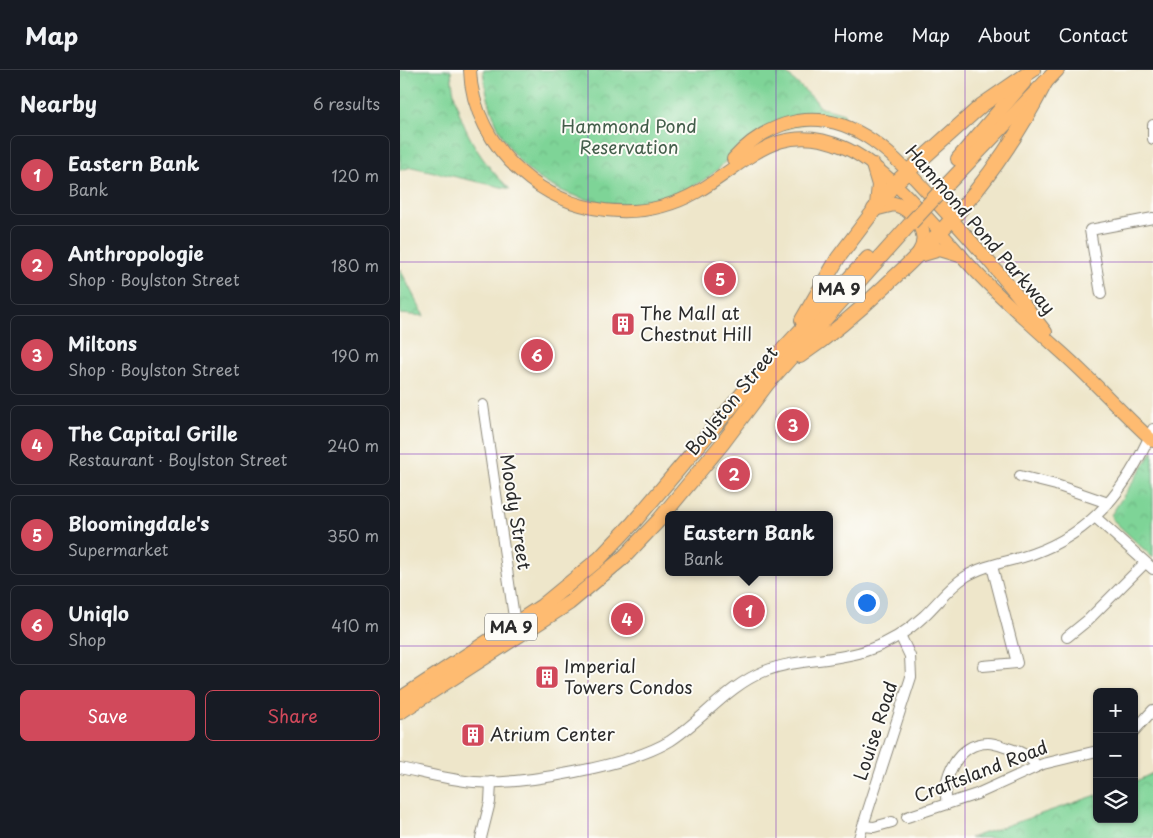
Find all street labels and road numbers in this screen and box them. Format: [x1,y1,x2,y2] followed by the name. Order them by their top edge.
[900,138,1063,320] street label: Hammond Pond Parkway
[813,275,865,302] road number: MA 9
[678,340,783,461] street label: Boylston Street
[494,452,539,572] street label: Moody Street
[485,614,537,640] road number: MA 9
[846,678,903,784] street label: Louise Road
[910,733,1051,809] street label: Craftsland Road

